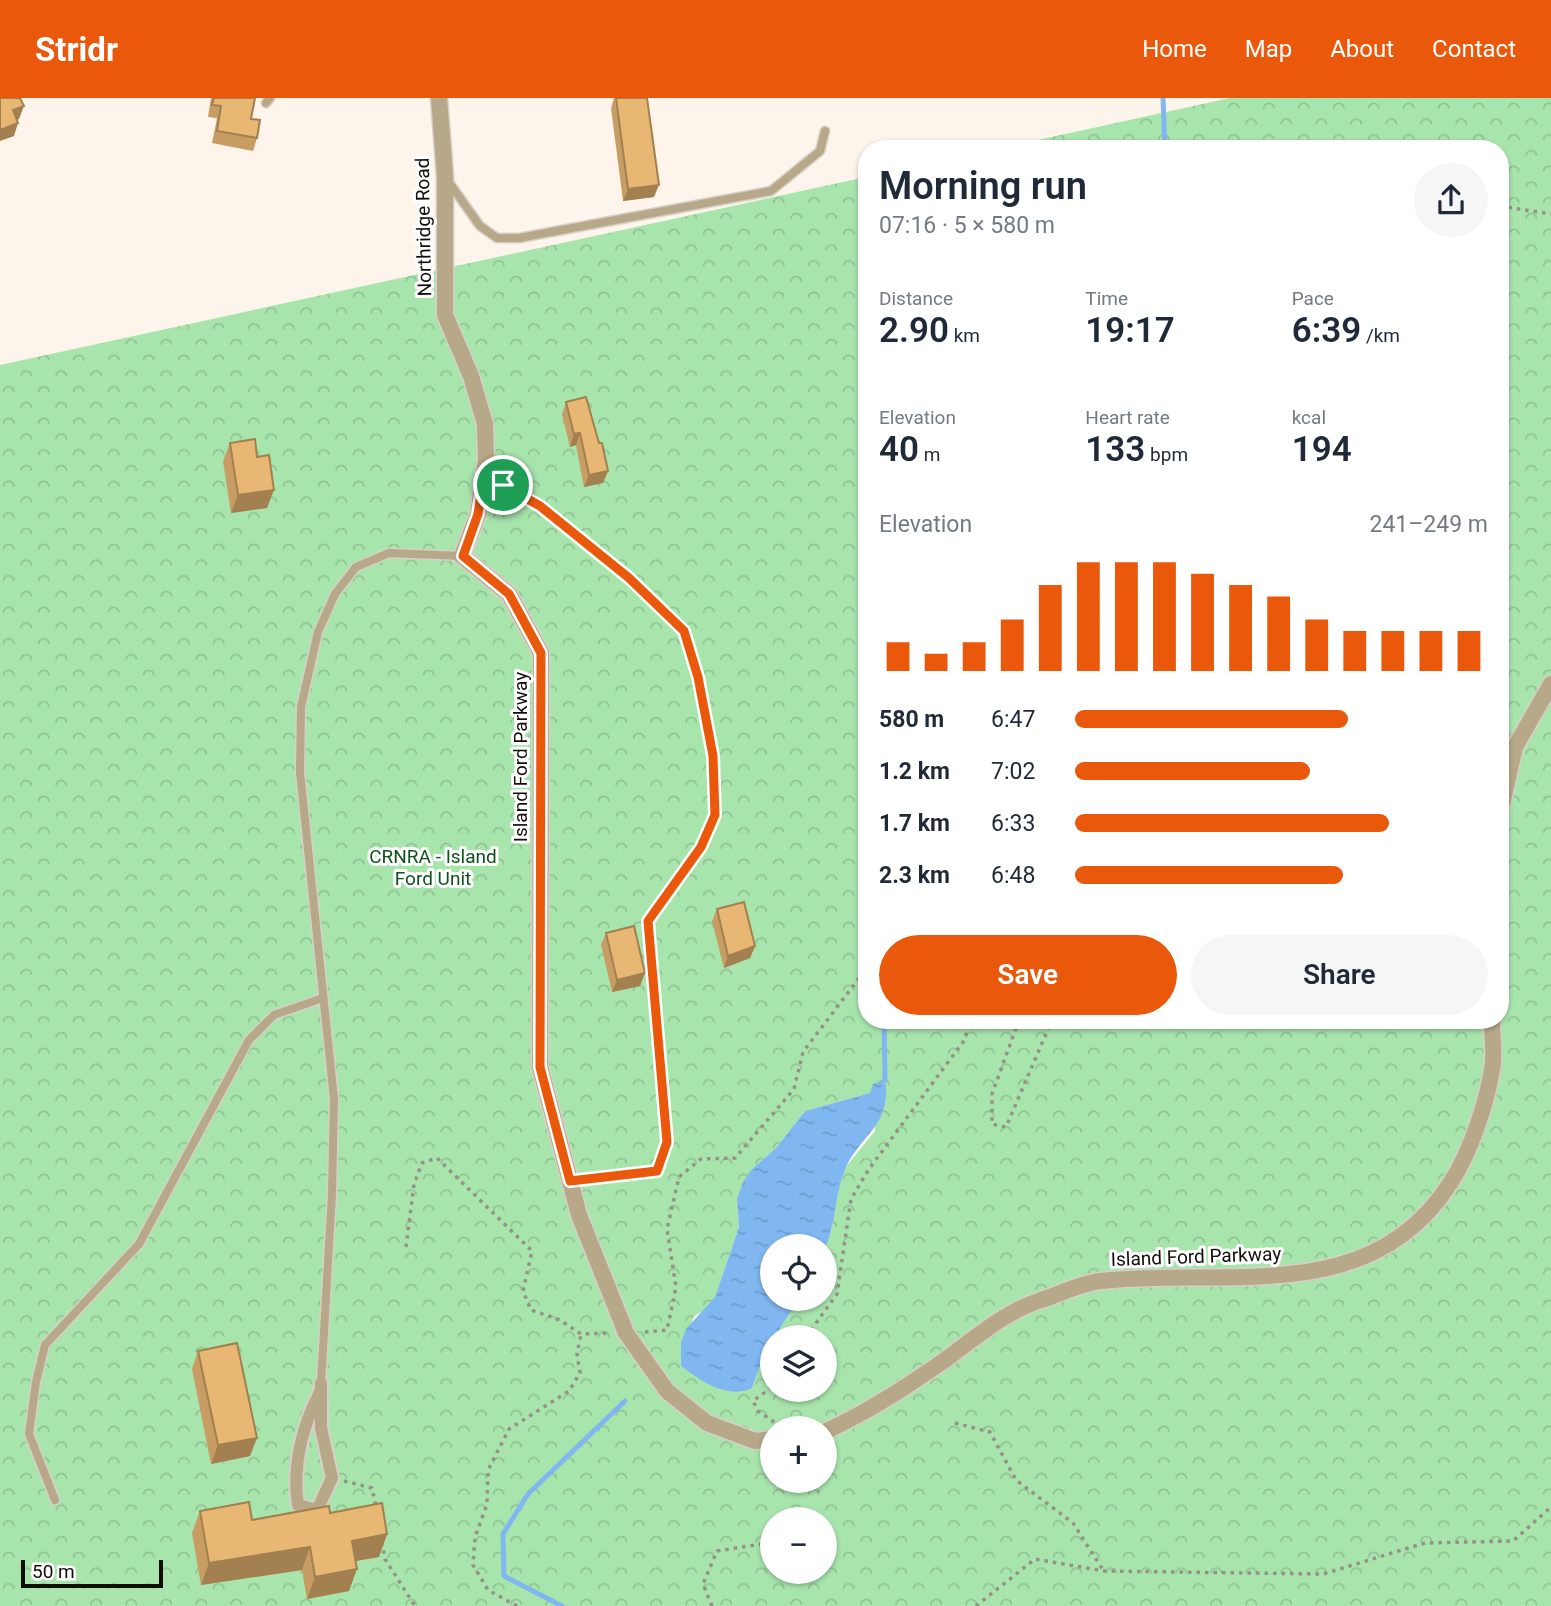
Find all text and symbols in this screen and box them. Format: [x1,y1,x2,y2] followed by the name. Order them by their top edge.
[35,30,118,69] text: Stridr
[1142,35,1207,63] text: Home
[1245,35,1292,63] text: Map
[1330,35,1394,63] text: About
[1432,35,1516,63] text: Contact
[411,157,436,297] street label: Northridge Road
[1414,163,1488,237] button: share
[879,164,1087,208] text: Morning run
[879,212,1055,239] text: 07:16 · 5 × 580 m
[879,287,953,310] text: Distance
[1085,287,1128,310] text: Time
[1292,287,1334,310] text: Pace
[879,310,949,351] text: 2.90
[1085,310,1175,351] text: 19:17
[1292,310,1361,351] text: 6:39
[949,324,980,347] text: km
[1361,324,1400,347] text: /km
[879,406,956,429] text: Elevation
[1085,406,1170,429] text: Heart rate
[1292,406,1326,429] text: kcal
[879,429,919,470] text: 40
[1085,429,1145,470] text: 133
[1292,429,1352,470] text: 194
[919,443,940,466] text: m
[1145,443,1188,466] text: bpm
[473,455,533,515] pin
[484,466,522,504] icon: arrive
[879,511,972,538] text: Elevation
[1369,511,1488,538] text: 241–249 m
[509,672,532,842] street label: Island Ford Parkway
[879,706,944,733] text: 580 m
[991,706,1035,733] text: 6:47
[879,758,950,785] text: 1.2 km
[991,758,1035,785] text: 7:02
[879,810,950,837] text: 1.7 km
[991,810,1035,837] text: 6:33
[369,845,497,890] park label: CRNRA - Island Ford Unit
[879,862,950,889] text: 2.3 km
[991,862,1035,889] text: 6:48
[879,935,1177,1015] button: Save
[1191,935,1488,1015] button: Share
[760,1234,837,1584] map controls
[760,1234,837,1311] button: locate
[1110,1242,1282,1271] street label: Island Ford Parkway
[760,1325,837,1402] button: layers
[760,1416,837,1493] button: +
[760,1507,837,1584] button: −
[21,1557,163,1589] scale bar
[32,1560,75,1583] text: 50 m

